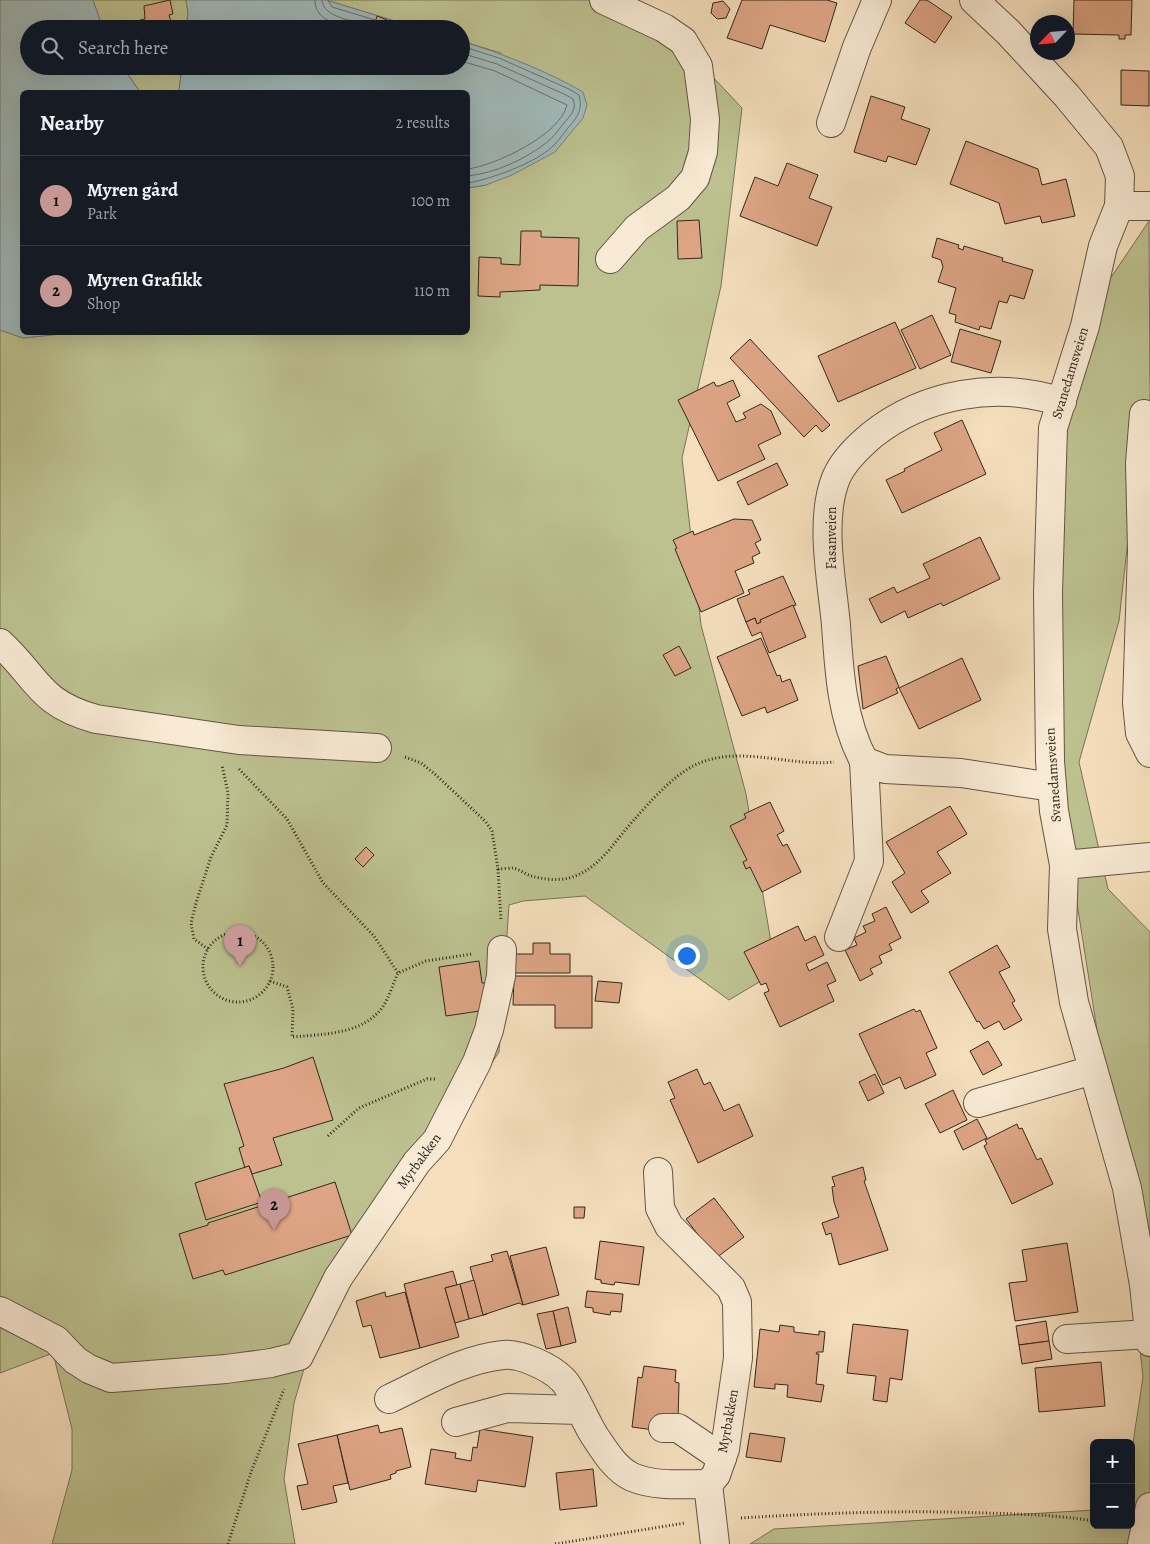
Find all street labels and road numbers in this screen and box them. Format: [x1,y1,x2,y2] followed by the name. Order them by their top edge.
[1047,324,1093,421] street label: Svanedamsveien
[822,506,841,569] street label: Fasanveien
[1040,727,1066,823] street label: Svanedamsveien
[392,1129,446,1193] street label: Myrbakken
[713,1387,743,1454] street label: Myrbakken

